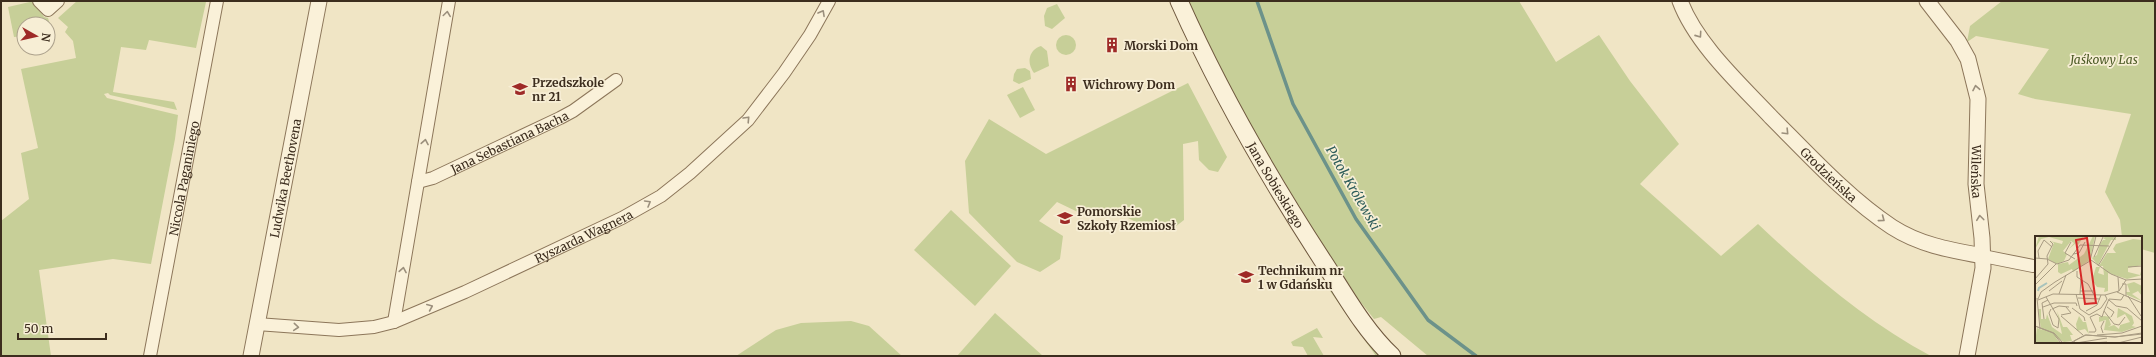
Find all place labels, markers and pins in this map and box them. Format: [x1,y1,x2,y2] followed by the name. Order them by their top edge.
[1103,36,1121,54] building icon: Morski Dom
[1124,38,1198,53] place label: Morski Dom
[532,75,604,104] place label: Przedszkole nr 21
[1062,75,1080,93] building icon: Wichrowy Dom
[1082,77,1175,92] place label: Wichrowy Dom
[511,80,529,98] school or university icon: Przedszkole nr 21
[1077,204,1176,233] place label: Pomorskie Szkoły Rzemiosł
[1056,209,1074,227] school or university icon: Pomorskie Szkoły Rzemiosł
[1258,263,1343,292] place label: Technikum nr 1 w Gdańsku
[1237,268,1255,286] school or university icon: Technikum nr 1 w Gdańsku

